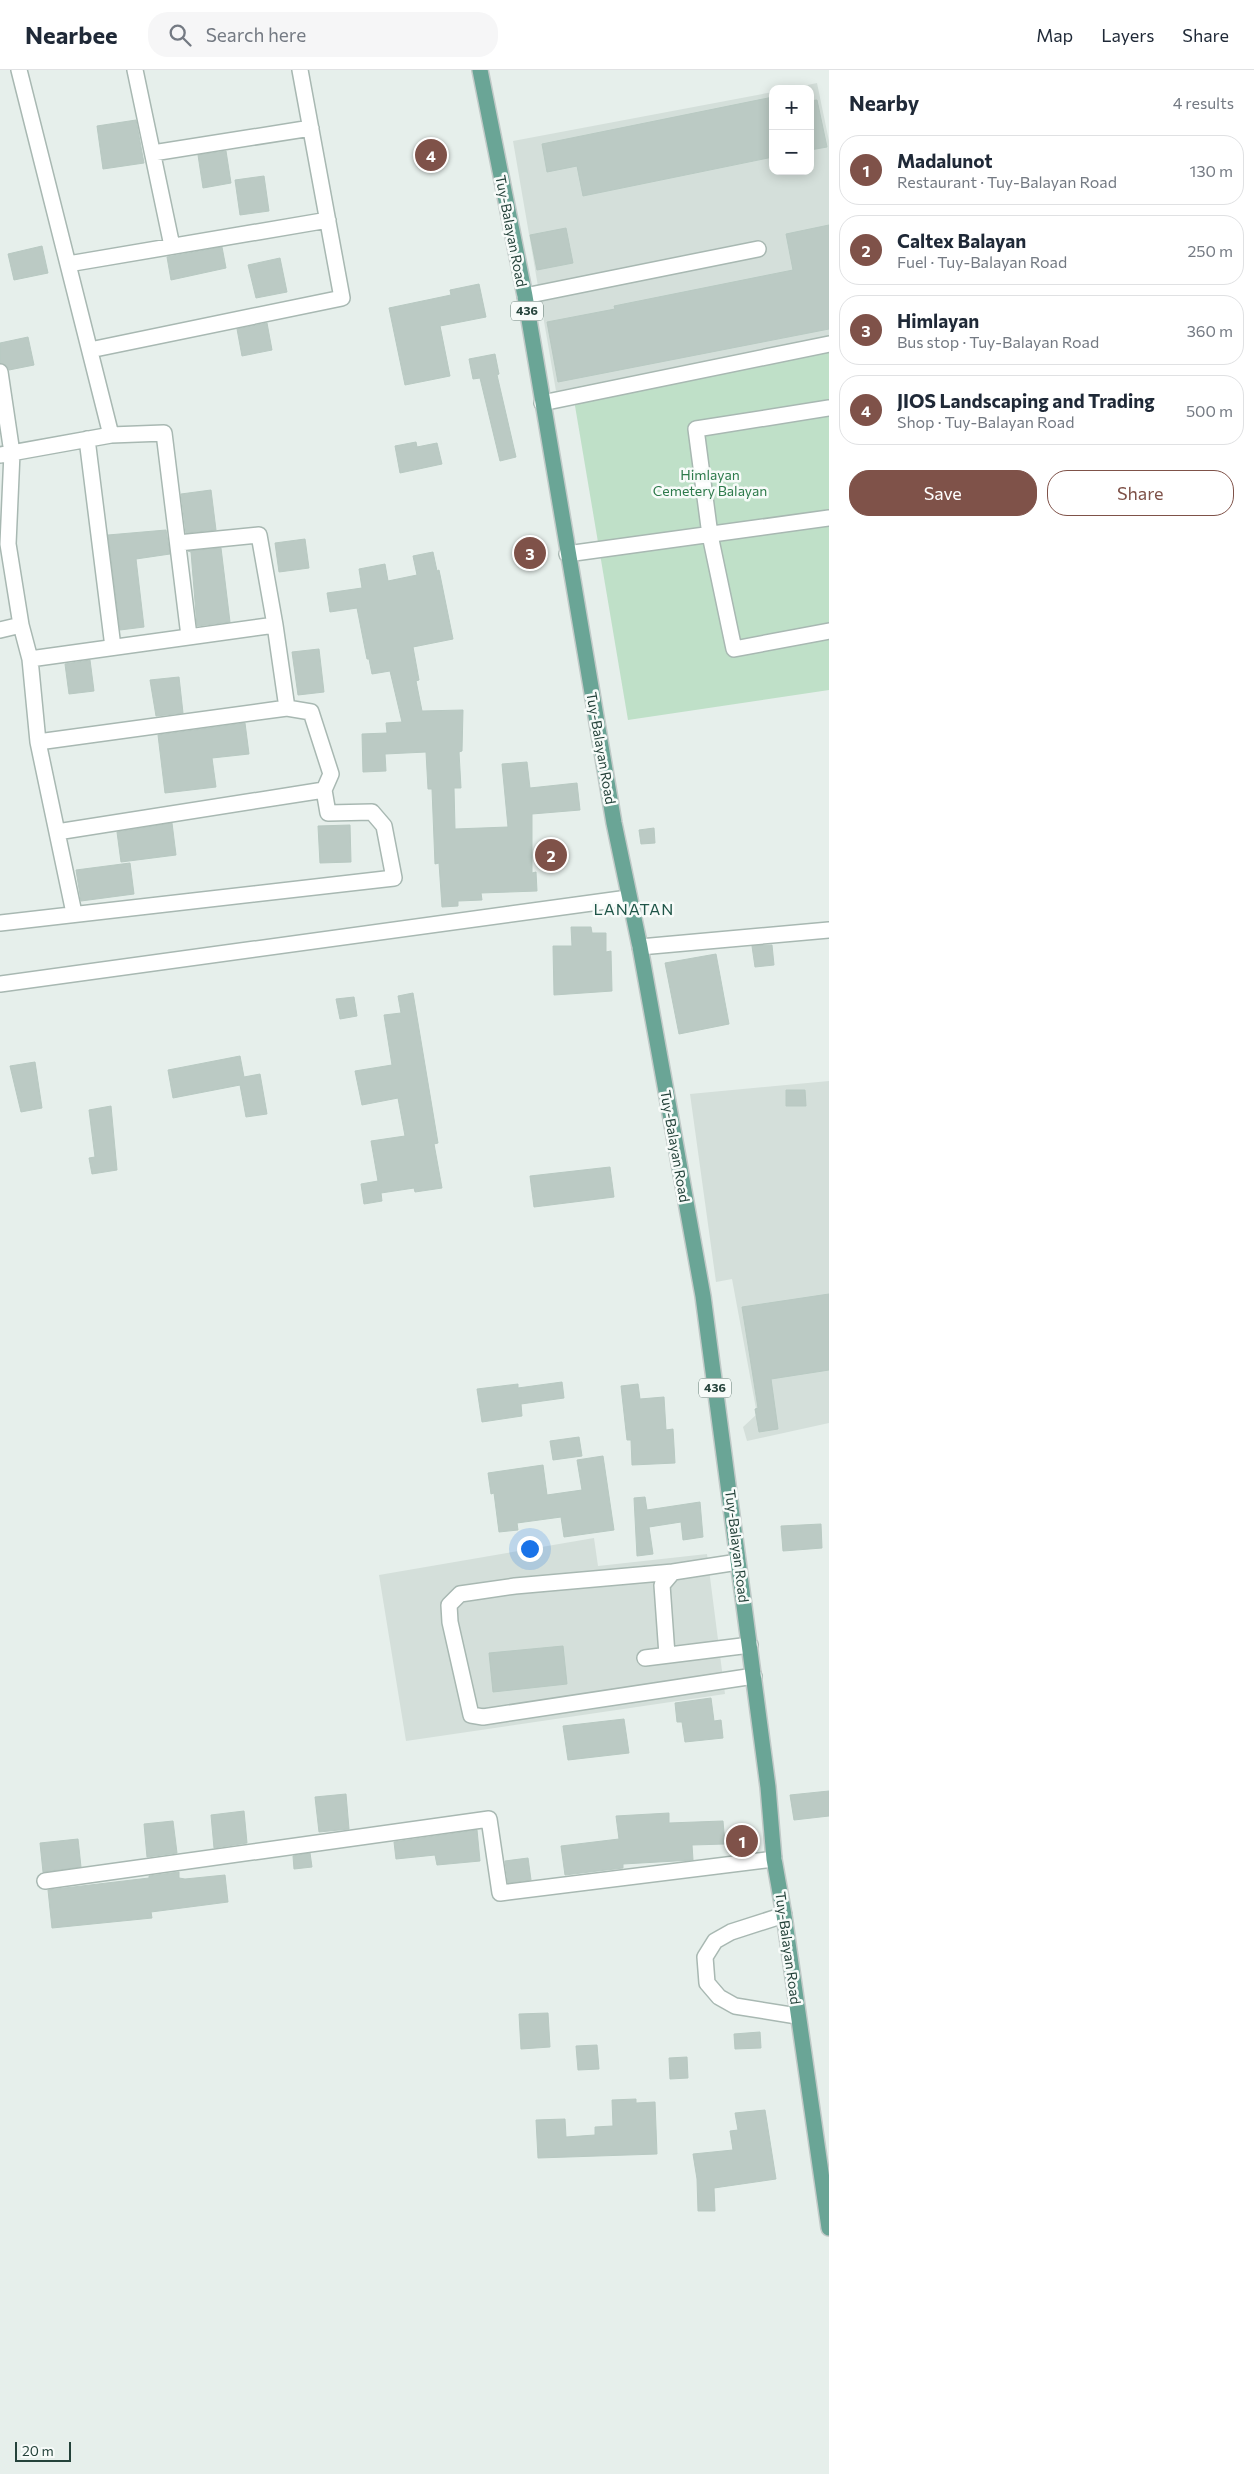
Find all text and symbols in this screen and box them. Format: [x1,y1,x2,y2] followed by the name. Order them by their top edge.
[148,12,498,57] search box
[25,20,118,49] text: Nearbee
[166,21,194,49] icon: search
[206,23,306,46] text: Search here
[1036,24,1073,46] text: Map
[1101,24,1154,46] text: Layers
[1182,24,1229,46] text: Share
[769,85,814,175] map controls
[769,85,814,130] button: +
[849,90,919,115] text: Nearby
[1173,93,1234,112] text: 4 results
[769,130,814,175] button: −
[415,136,447,174] pin: 4
[897,149,993,172] text: Madalunot
[862,161,870,180] text: 1
[1190,161,1233,180] text: 130 m
[897,172,1117,191] text: Restaurant · Tuy-Balayan Road
[492,173,531,288] street label: Tuy-Balayan Road
[897,229,1026,252] text: Caltex Balayan
[861,241,871,260] text: 2
[1187,241,1233,260] text: 250 m
[897,252,1067,271] text: Fuel · Tuy-Balayan Road
[511,302,543,320] road number: 436
[897,309,979,332] text: Himlayan
[861,321,871,340] text: 3
[1187,321,1233,340] text: 360 m
[897,332,1099,351] text: Bus stop · Tuy-Balayan Road
[897,389,1155,412] text: JIOS Landscaping and Trading
[861,401,871,420] text: 4
[1186,401,1233,420] text: 500 m
[897,412,1074,431] text: Shop · Tuy-Balayan Road
[653,466,767,499] park label: Himlayan Cemetery Balayan
[849,470,1037,516] button: Save
[1047,470,1234,516] button: Share
[514,534,546,572] pin: 3
[583,690,620,805] street label: Tuy-Balayan Road
[535,836,567,874] pin: 2
[594,899,674,918] district label: LANATAN
[657,1088,694,1203] street label: Tuy-Balayan Road
[699,1379,731,1398] road number: 436
[722,1488,753,1603] street label: Tuy-Balayan Road
[517,1536,543,1562] your location
[726,1822,758,1860] pin: 1
[772,1890,805,2005] street label: Tuy-Balayan Road
[15,2439,71,2462] scale bar
[22,2442,54,2459] text: 20 m

